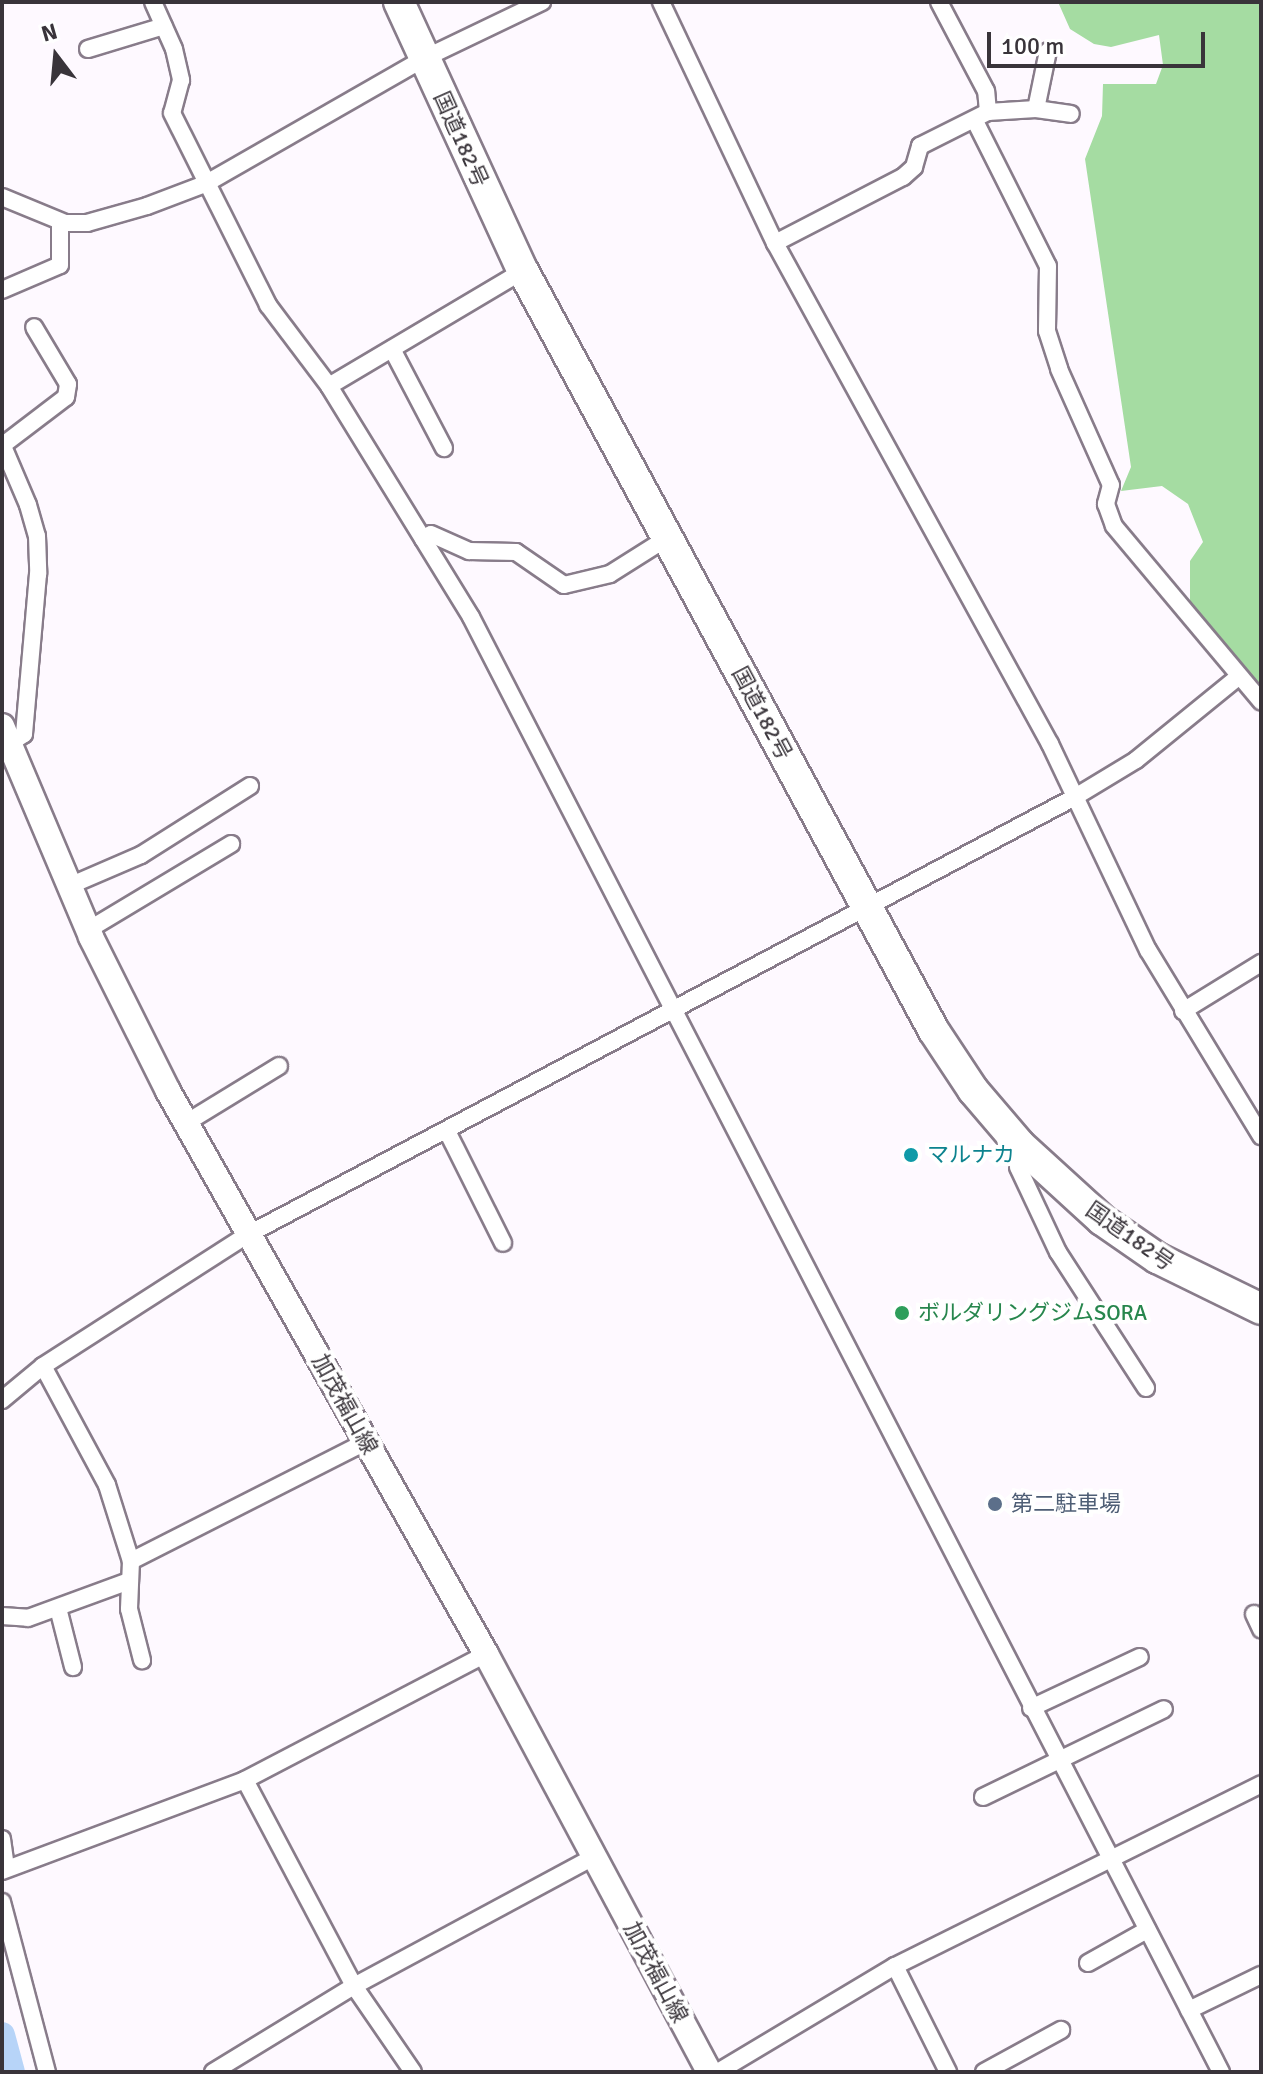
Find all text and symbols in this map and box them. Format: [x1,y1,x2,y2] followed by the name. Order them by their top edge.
[16,16,96,96] north arrow
[991,16,1209,66] scale bar
[38,17,60,48] text: N
[1001,31,1064,61] text: 100 m
[428,87,494,191] street label: 国道182号
[726,662,798,764] street label: 国道182号
[927,1142,1015,1168] place label: マルナカ
[902,1146,920,1164] marker: マルナカ
[1081,1196,1179,1276] street label: 国道182号
[918,1300,1147,1326] place label: ボルダリングジムSORA
[893,1304,911,1322] marker: ボルダリングジムSORA
[307,1349,383,1459] street label: 加茂福山線
[1011,1491,1121,1517] place label: 第二駐車場
[986,1495,1004,1513] marker: 第二駐車場
[619,1917,693,2027] street label: 加茂福山線

